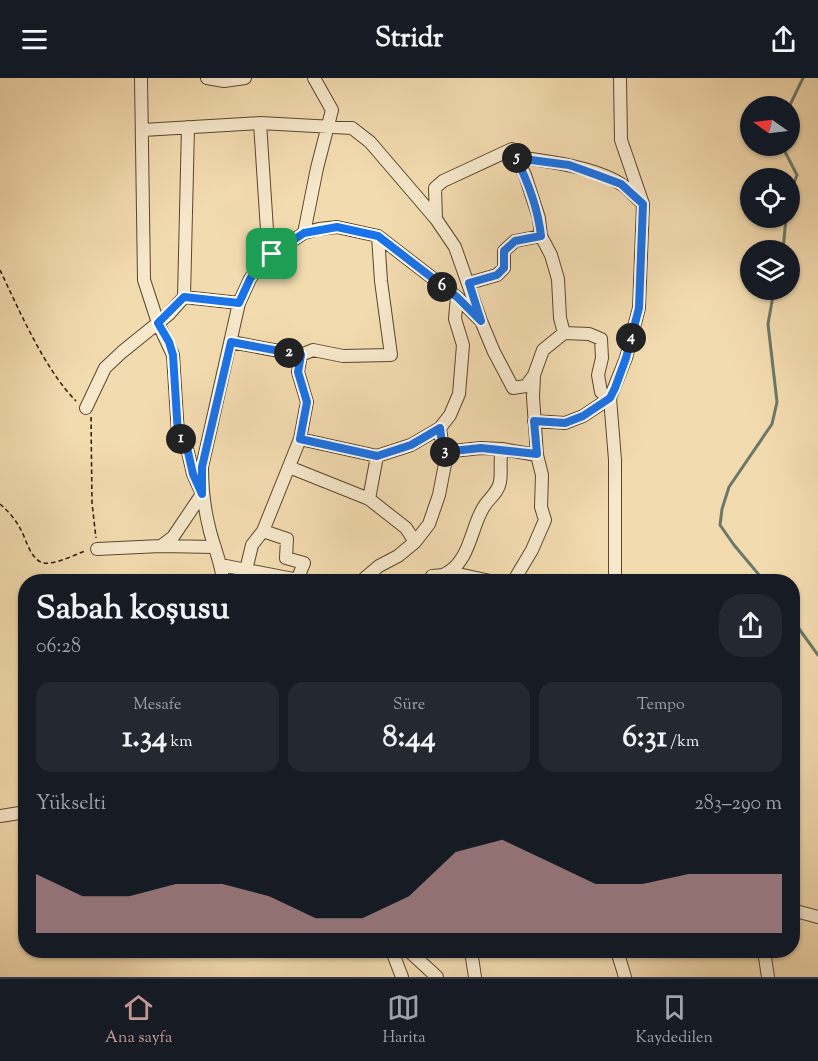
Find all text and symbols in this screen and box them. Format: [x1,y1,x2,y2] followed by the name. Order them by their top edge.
[375,20,443,59] text: Stridr
[18,23,51,56] icon: menu
[767,23,800,56] icon: share
[740,96,800,156] north arrow
[740,96,800,300] map controls
[502,143,532,173] pin: 5
[514,146,520,169] text: 5
[740,168,800,228] button: locate
[246,228,297,279] pin
[255,237,288,270] icon: arrive
[740,240,800,300] button: layers
[427,272,457,302] pin: 6
[438,275,446,298] text: 6
[616,323,646,353] pin: 4
[627,326,635,349] text: 4
[274,338,304,368] pin: 2
[285,341,293,364] text: 2
[166,424,196,454] pin: 1
[178,427,184,450] text: 1
[430,437,460,467] pin: 3
[442,440,448,463] text: 3
[36,586,230,634] text: Sabah koşusu
[719,594,782,657] button: share
[36,633,81,662] text: 06:28
[133,694,181,717] text: Mesafe
[393,694,425,717] text: Süre
[637,694,685,717] text: Tempo
[122,717,167,760] text: 1.34
[382,717,436,760] text: 8:44
[622,717,667,760] text: 6:31
[167,731,193,754] text: km
[667,731,699,754] text: /km
[36,790,106,819] text: Yükselti
[694,790,782,819] text: 283–290 m
[105,991,173,1050] tab: Ana sayfa
[382,991,426,1050] tab: Harita
[635,991,713,1050] tab: Kaydedilen

